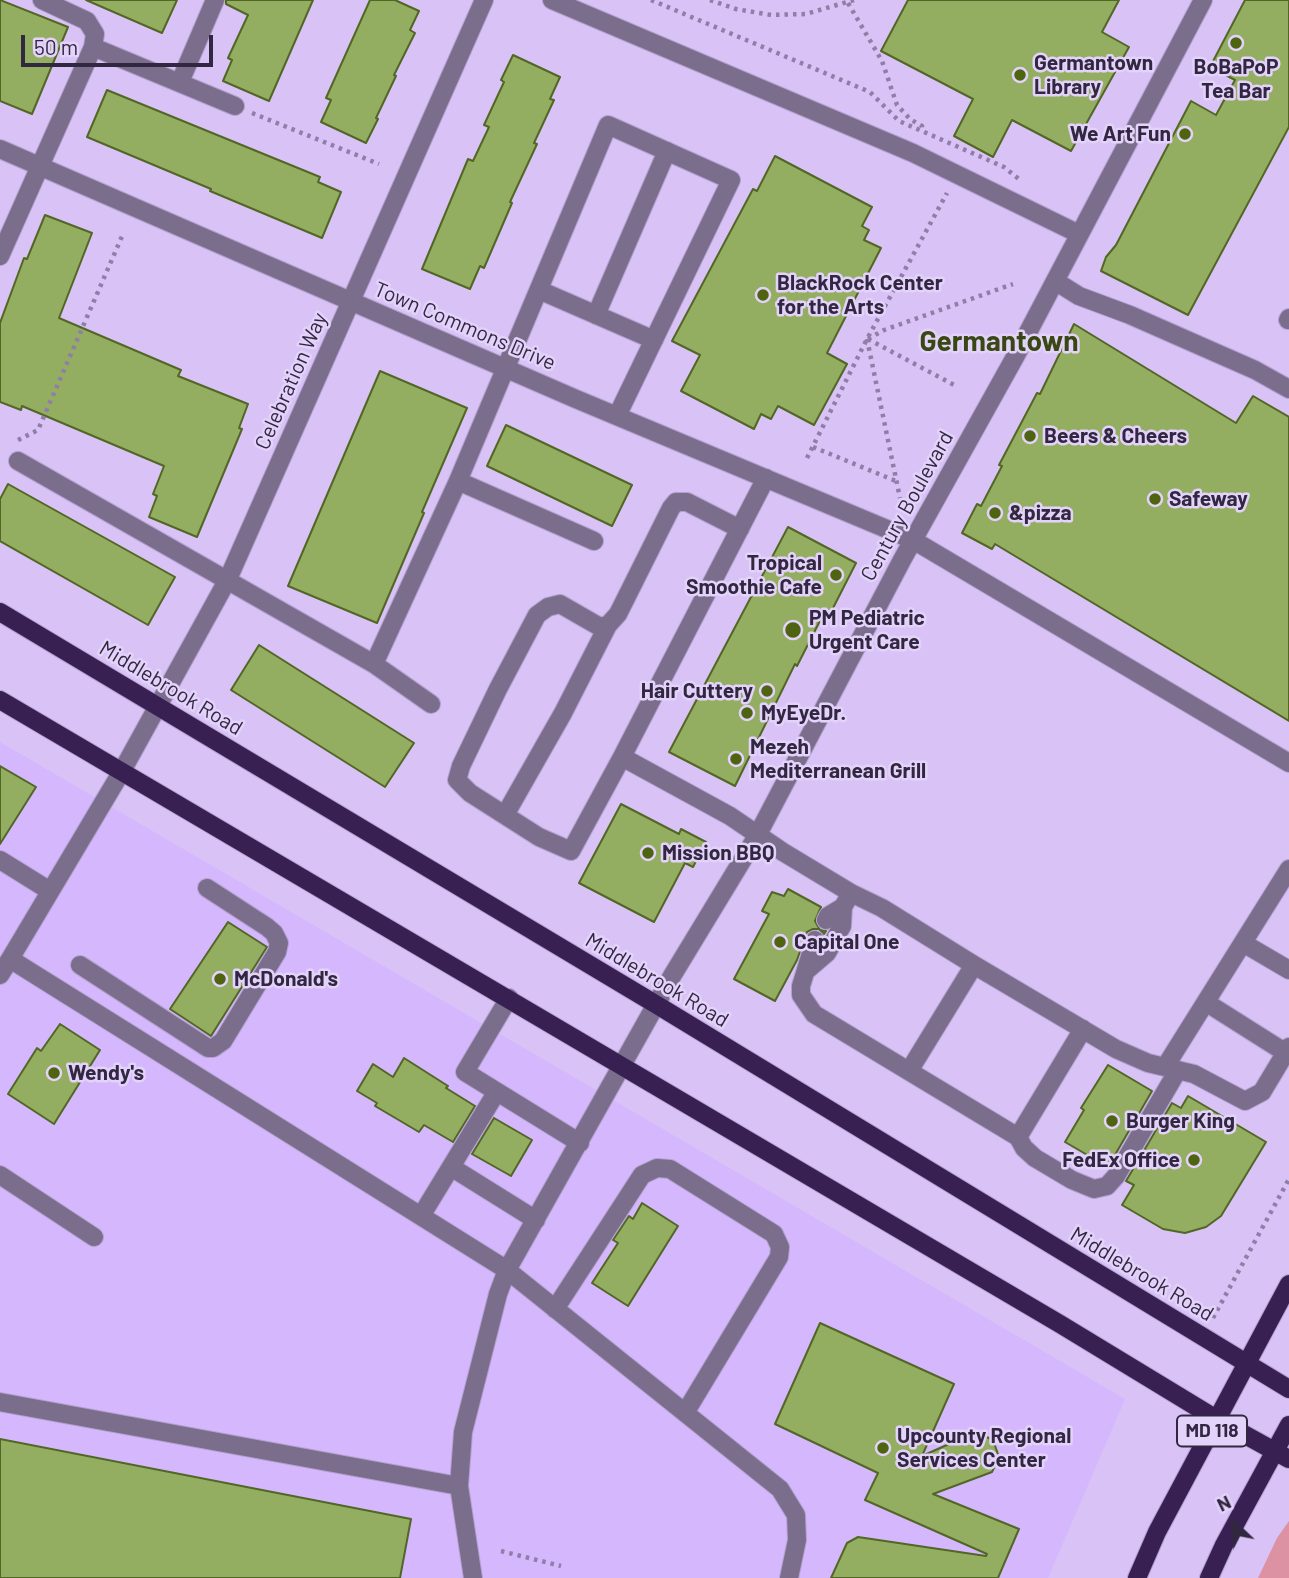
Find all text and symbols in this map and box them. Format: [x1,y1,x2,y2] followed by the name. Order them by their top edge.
[24,21,217,65] scale bar
[34,34,78,59] text: 50 m
[1228,35,1244,51] marker: BoBaPoP Tea Bar
[1034,50,1153,100] place label: Germantown Library
[1194,54,1278,104] place label: BoBaPoP Tea Bar
[1012,67,1028,83] marker: Germantown Library
[1070,121,1171,147] place label: We Art Fun
[1177,126,1193,142] marker: We Art Fun
[777,270,943,320] place label: BlackRock Center for the Arts
[370,276,560,376] street label: Town Commons Drive
[755,287,771,303] marker: BlackRock Center for the Arts
[250,309,332,453] street label: Celebration Way
[919,325,1079,359] district label: Germantown
[1044,423,1187,449] place label: Beers & Cheers
[855,427,959,585] street label: Century Boulevard
[1022,428,1038,444] marker: Beers & Cheers
[1169,486,1248,512] place label: Safeway
[1147,491,1163,507] marker: Safeway
[1009,500,1071,526] place label: &pizza
[987,505,1003,521] marker: &pizza
[686,550,822,600] place label: Tropical Smoothie Cafe
[828,567,844,583] marker: Tropical Smoothie Cafe
[809,605,925,655] place label: PM Pediatric Urgent Care
[783,620,803,640] marker: PM Pediatric Urgent Care
[95,635,247,741] street label: Middlebrook Road
[641,678,753,704] place label: Hair Cuttery
[759,683,775,699] marker: Hair Cuttery
[761,700,846,726] place label: MyEyeDr.
[739,705,755,721] marker: MyEyeDr.
[750,734,926,784] place label: Mezeh Mediterranean Grill
[728,751,744,767] marker: Mezeh Mediterranean Grill
[662,840,775,866] place label: Mission BBQ
[640,845,656,861] marker: Mission BBQ
[581,927,733,1033] street label: Middlebrook Road
[794,929,899,955] place label: Capital One
[772,934,788,950] marker: Capital One
[234,966,338,992] place label: McDonald's
[212,971,228,987] marker: McDonald's
[68,1060,144,1086] place label: Wendy's
[46,1065,62,1081] marker: Wendy's
[1126,1108,1235,1134] place label: Burger King
[1104,1113,1120,1129] marker: Burger King
[1062,1147,1180,1173] place label: FedEx Office
[1186,1152,1202,1168] marker: FedEx Office
[1066,1221,1218,1327] street label: Middlebrook Road
[1177,1415,1247,1446] road number: MD 118
[897,1423,1071,1473] place label: Upcounty Regional Services Center
[875,1440,891,1456] marker: Upcounty Regional Services Center
[1198,1487,1268,1557] north arrow
[1213,1490,1234,1516] text: N

